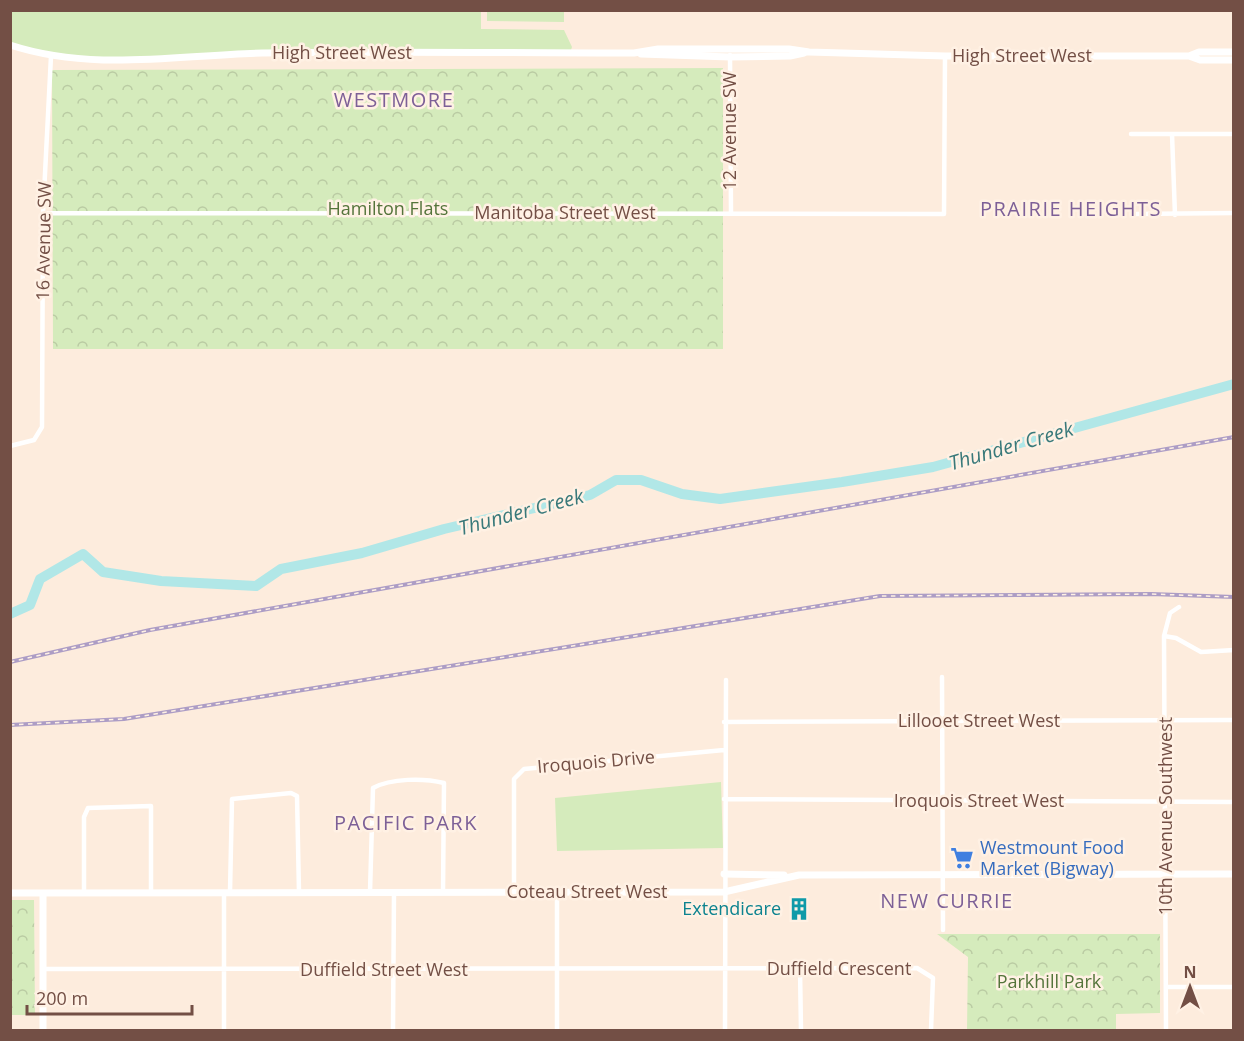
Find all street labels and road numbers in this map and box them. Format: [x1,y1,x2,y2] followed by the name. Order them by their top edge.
[272,40,412,64] street label: High Street West
[952,43,1092,67] street label: High Street West
[717,71,741,191] street label: 12 Avenue SW
[30,181,56,301] street label: 16 Avenue SW
[474,200,656,224] street label: Manitoba Street West
[898,708,1060,732] street label: Lillooet Street West
[1153,717,1177,915] street label: 10th Avenue Southwest
[536,744,656,778] street label: Iroquois Drive
[894,788,1064,812] street label: Iroquois Street West
[506,879,668,903] street label: Coteau Street West
[767,956,911,980] street label: Duffield Crescent
[300,957,468,981] street label: Duffield Street West

